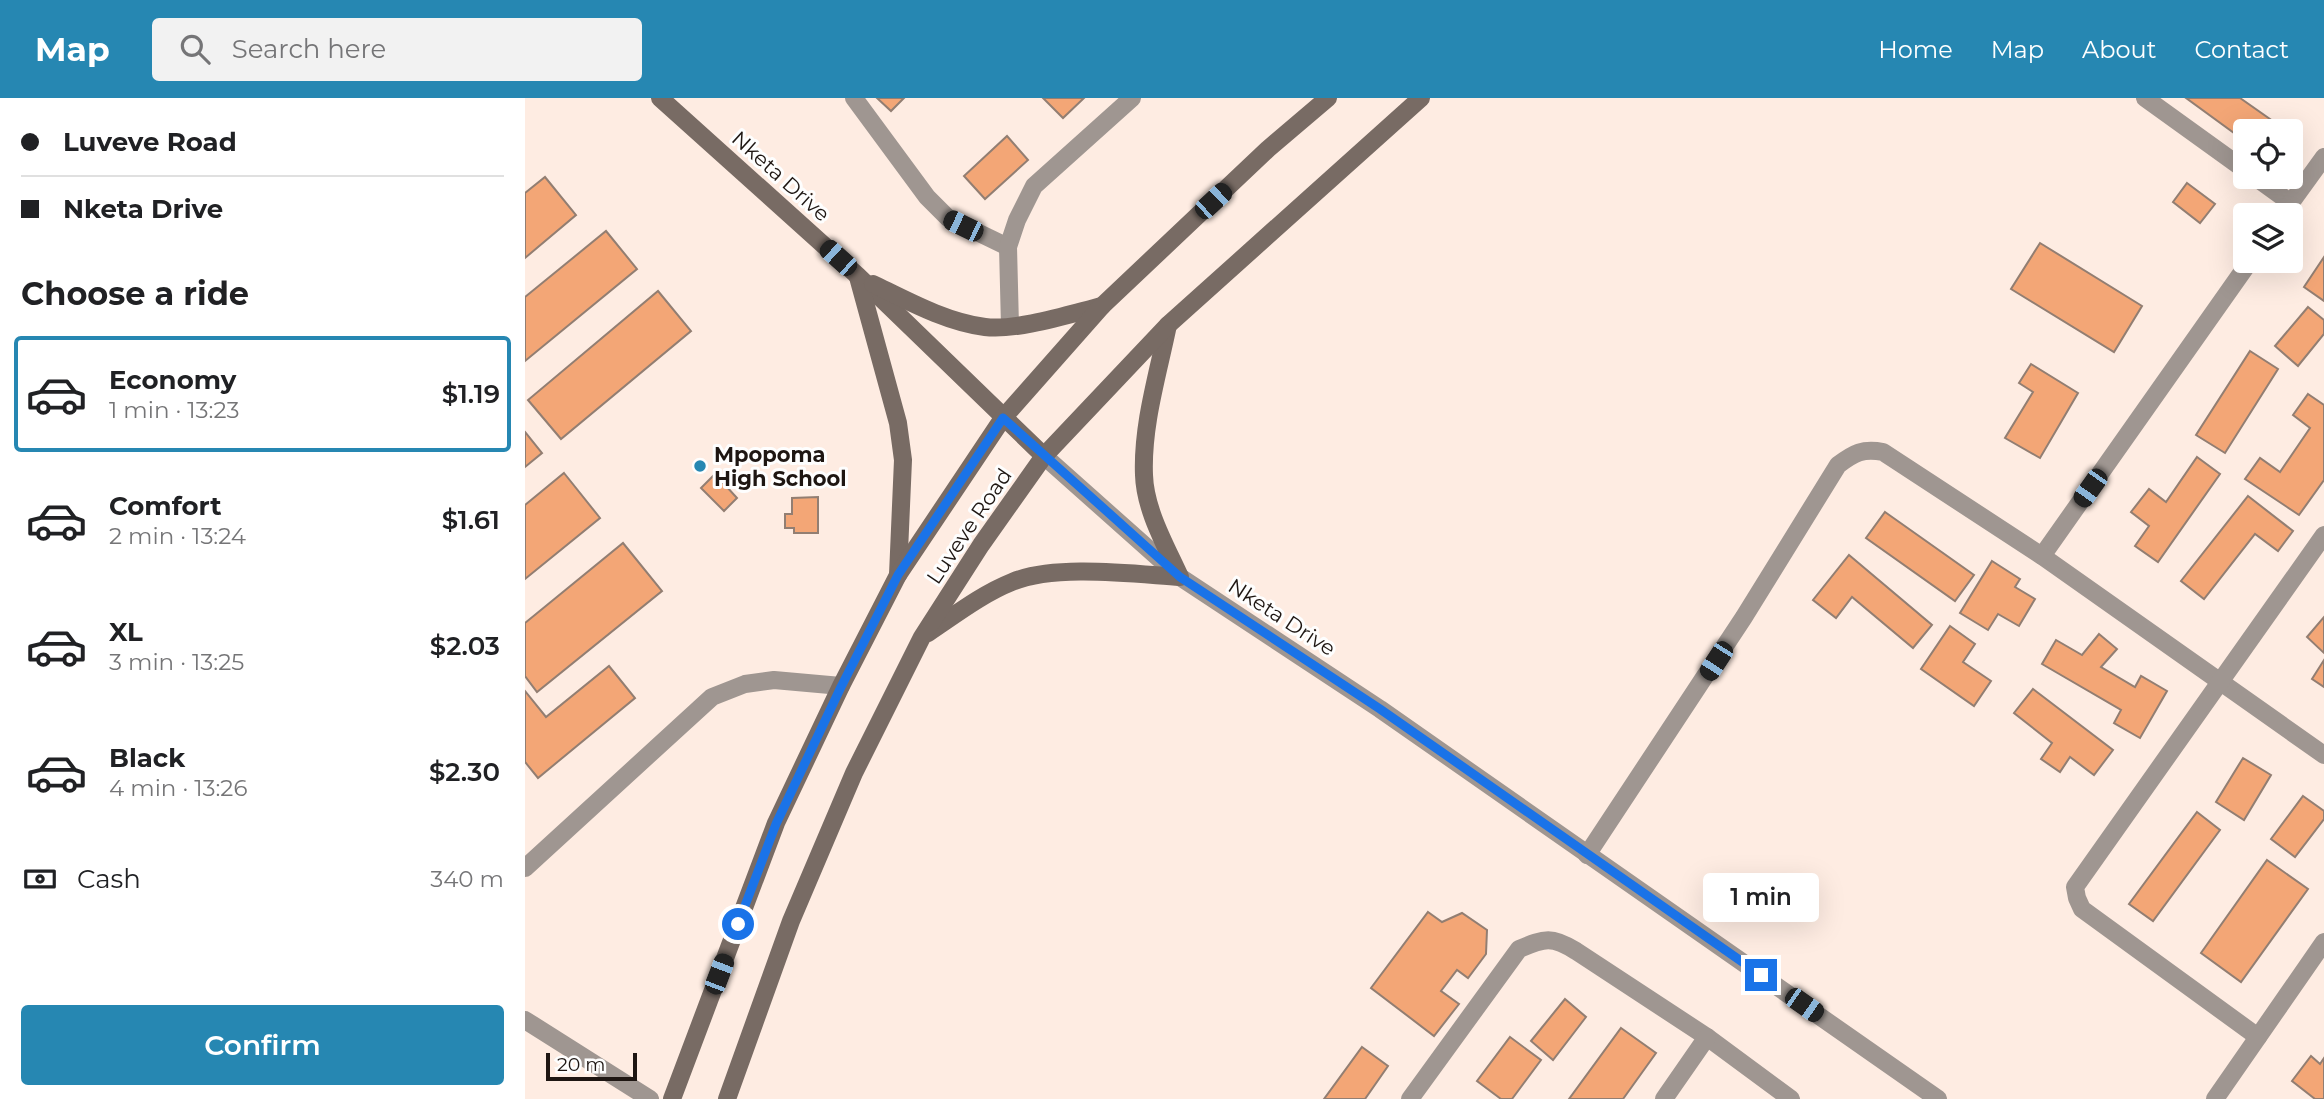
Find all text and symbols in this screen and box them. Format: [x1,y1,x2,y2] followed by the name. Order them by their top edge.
[152,18,642,81] search box
[35,29,110,69] text: Map
[176,30,214,68] icon: search
[232,33,386,65] text: Search here
[1878,35,1953,64] text: Home
[1991,35,2044,64] text: Map
[2082,35,2156,64] text: About
[2194,35,2289,64] text: Contact
[2233,119,2303,273] map controls
[2233,119,2303,189] button: locate
[63,126,237,158] text: Luveve Road
[727,126,835,226] street label: Nketa Drive
[1191,179,1236,223] car
[63,193,223,225] text: Nketa Drive
[2233,203,2303,273] button: layers
[940,207,987,245] car
[816,236,861,280] car
[21,274,249,313] text: Choose a ride
[25,363,88,426] icon: car
[109,364,236,396] text: Economy
[442,378,500,410] text: $1.19
[109,396,240,424] text: 1 min · 13:23
[714,442,847,491] place label: Mpopoma High School
[692,458,708,474] marker: Mpopoma High School
[921,463,1017,589] street label: Luveve Road
[2070,465,2111,511] car
[25,489,88,552] icon: car
[109,490,221,522] text: Comfort
[442,504,500,536] text: $1.61
[109,522,246,550] text: 2 min · 13:24
[1224,573,1340,661] street label: Nketa Drive
[25,615,88,678] icon: car
[109,616,143,648] text: XL
[430,630,500,662] text: $2.03
[1696,638,1737,684] car
[109,648,244,676] text: 3 min · 13:25
[25,741,88,804] icon: car
[109,742,185,774] text: Black
[429,756,500,788] text: $2.30
[109,774,247,802] text: 4 min · 13:26
[21,860,59,898] icon: cash
[77,863,141,895] text: Cash
[430,865,504,893] text: 340 m
[1703,874,1819,922] callout: 1 min
[1730,883,1792,911] text: 1 min
[722,908,754,940] route start
[702,951,737,997] car
[1745,959,1777,991] route end
[1781,984,1828,1026] car
[21,1005,504,1085] button: Confirm
[546,1050,637,1082] scale bar
[557,1053,605,1076] text: 20 m

